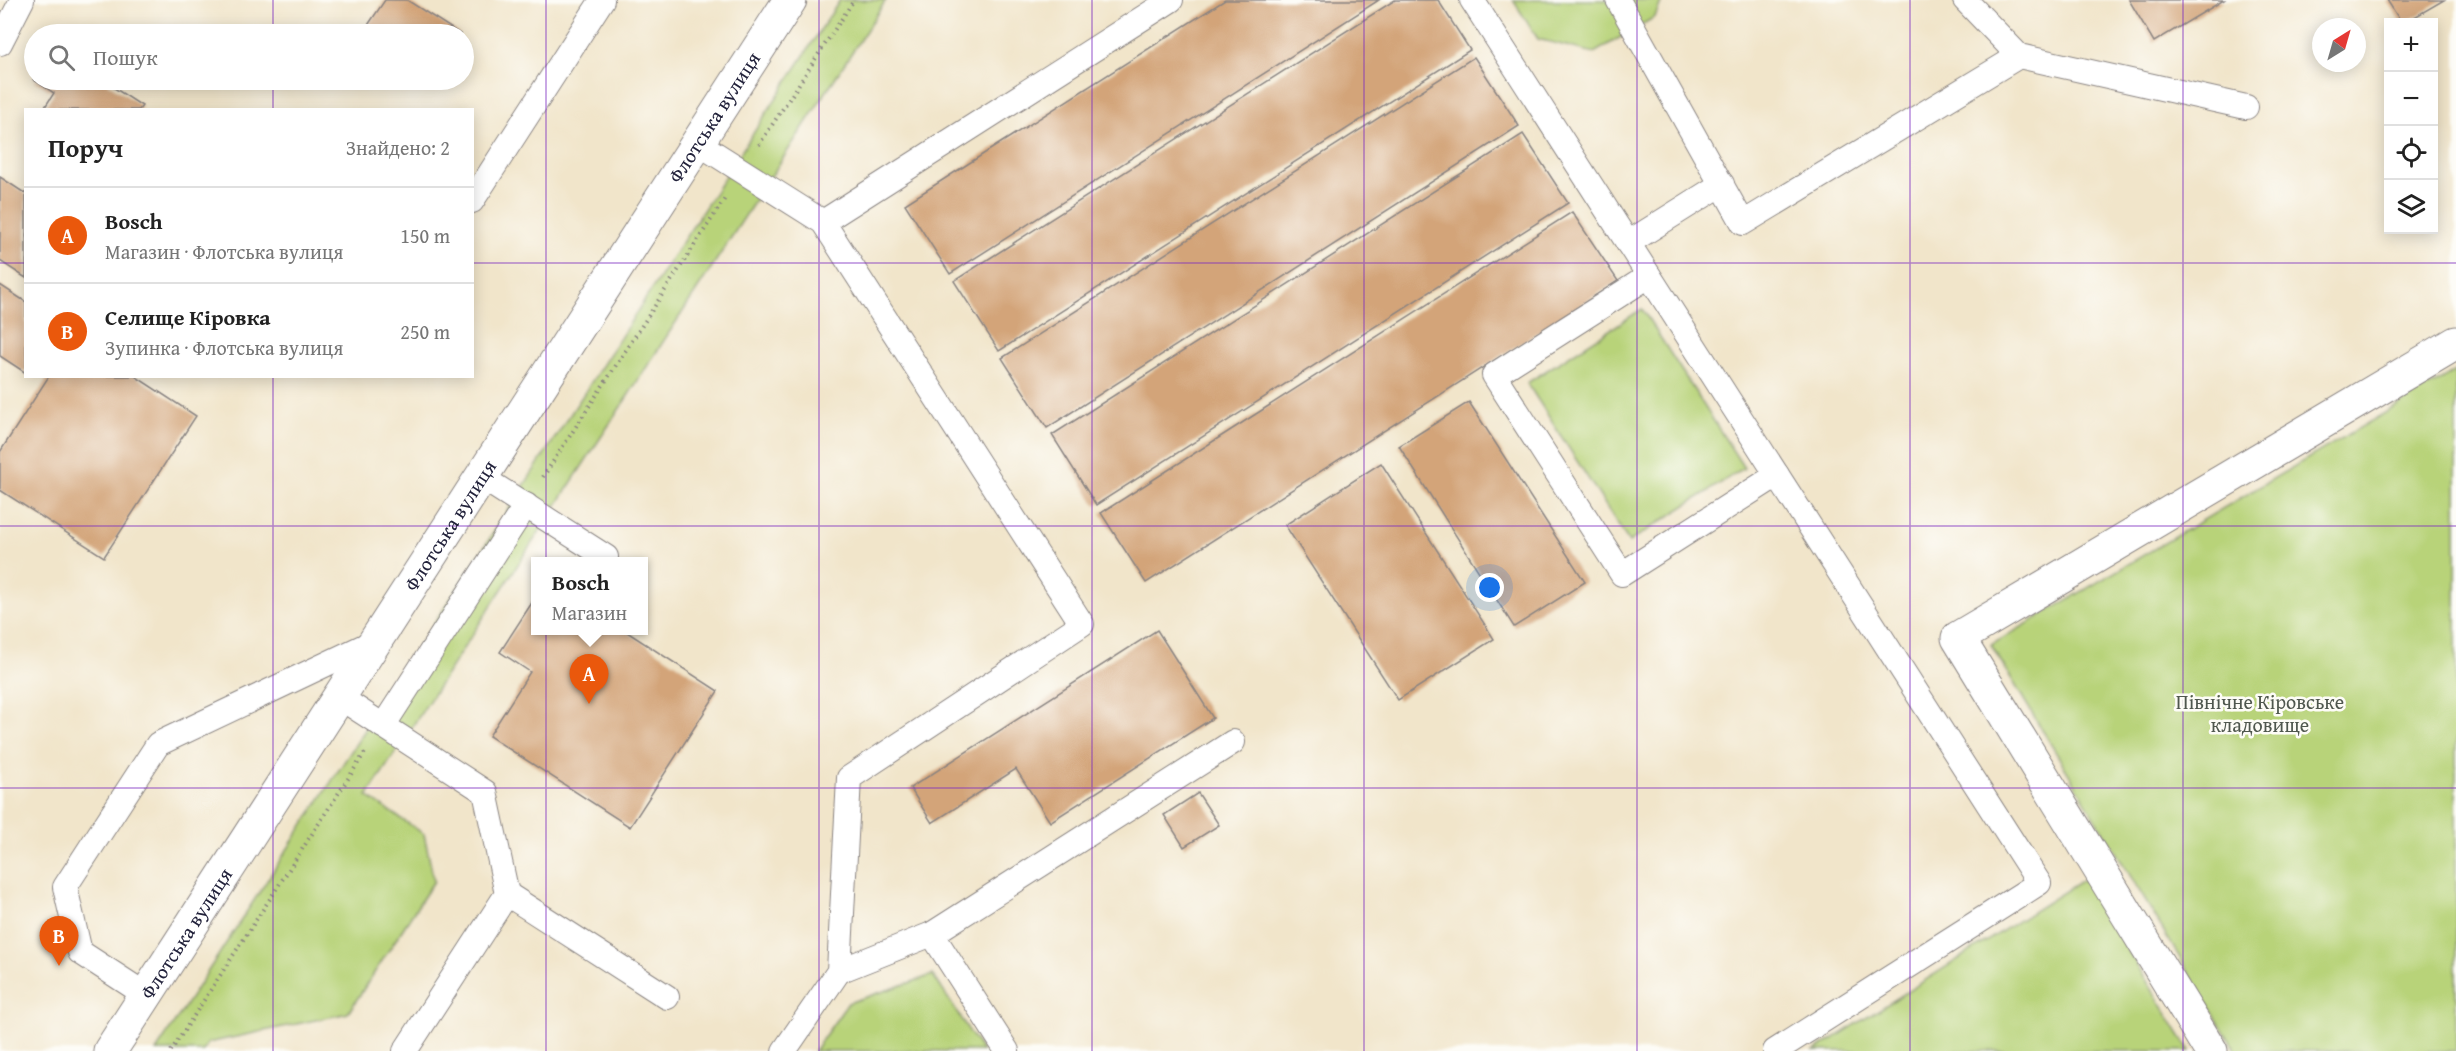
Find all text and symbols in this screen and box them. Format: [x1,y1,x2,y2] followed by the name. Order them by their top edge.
[2312,18,2366,72] north arrow
[2384,18,2438,234] map controls
[2384,18,2438,72] button: +
[24,24,474,90] search box
[45,41,78,74] icon: search
[93,41,158,73] text: Пошук
[660,46,767,188] street label: Флотська вулиця
[2384,72,2438,126] button: −
[2384,126,2438,180] button: locate
[48,128,123,167] text: Поруч
[346,133,450,162] text: Знайдено: 2
[2384,180,2438,234] button: layers
[105,205,163,237] text: Bosch
[61,221,74,250] text: A
[400,221,450,250] text: 150 m
[105,237,343,266] text: Магазин · Флотська вулиця
[105,301,271,333] text: Селище Кіровка
[61,317,74,346] text: B
[400,317,450,346] text: 250 m
[105,333,343,362] text: Зупинка · Флотська вулиця
[396,454,503,596] street label: Флотська вулиця
[531,557,648,635] popup
[552,566,609,598] text: Bosch
[1475,573,1504,602] your location
[552,598,627,627] text: Магазин
[570,654,608,704] pin: A
[2176,687,2344,739] park label: Північне Кіровське кладовище
[132,862,239,1004] street label: Флотська вулиця
[40,916,78,966] pin: B

